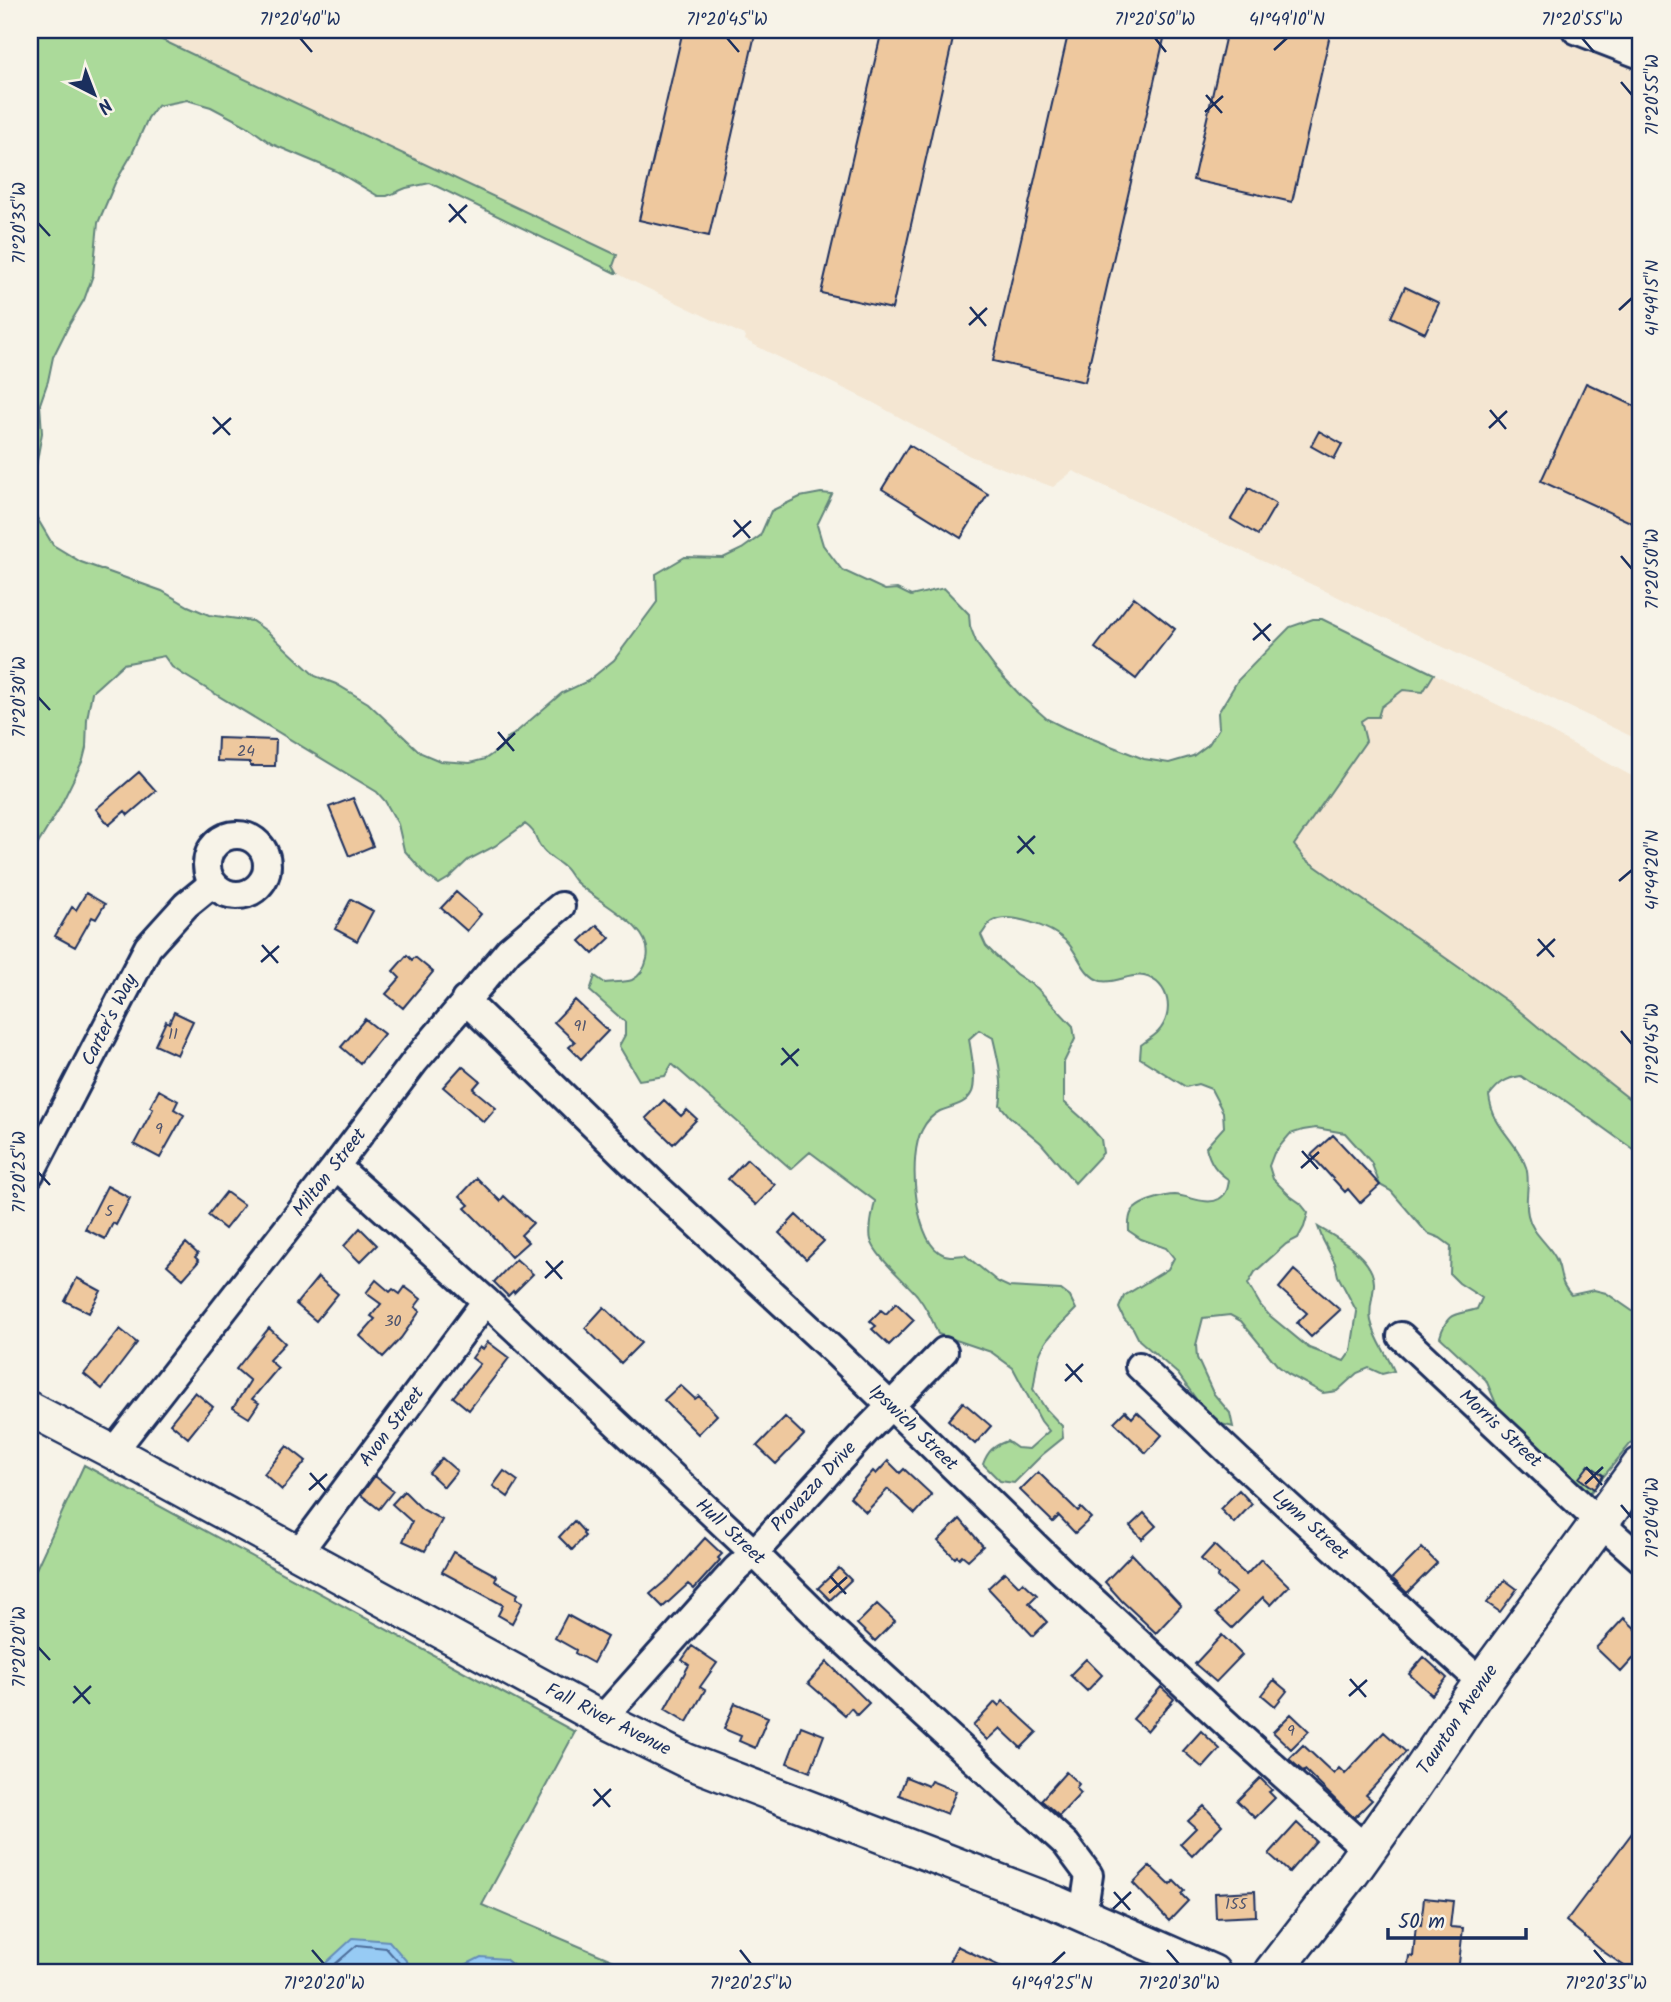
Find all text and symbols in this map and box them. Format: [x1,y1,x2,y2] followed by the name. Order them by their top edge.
[259,6,341,35] text: 71°20'40"W
[686,6,768,35] text: 71°20'45"W
[1115,6,1195,35] text: 71°20'50"W
[1249,6,1325,35] text: 41°49'10"N
[1541,6,1623,35] text: 71°20'55"W
[1639,54,1668,136] text: 71°20'55"W
[60,60,130,130] north arrow
[90,90,119,120] text: N
[6,182,35,264] text: 71°20'35"W
[1639,260,1668,336] text: 41°49'15"N
[1639,529,1668,609] text: 71°20'50"W
[6,656,35,738] text: 71°20'30"W
[237,739,255,764] house number: 24
[1639,830,1668,910] text: 41°49'20"N
[74,968,147,1071] street label: Carter's Way
[1639,1003,1668,1085] text: 71°20'45"W
[574,1014,586,1039] house number: 91
[168,1022,178,1047] house number: 11
[155,1117,163,1142] house number: 9
[286,1121,375,1224] street label: Milton Street
[6,1131,35,1213] text: 71°20'25"W
[105,1199,115,1224] house number: 5
[384,1309,402,1334] house number: 30
[861,1377,965,1479] street label: Ipswich Street
[352,1380,433,1474] street label: Avon Street
[1452,1382,1549,1476] street label: Morris Street
[764,1434,864,1539] street label: Provazza Drive
[1639,1477,1668,1559] text: 71°20'40"W
[1265,1482,1356,1568] street label: Lynn Street
[688,1491,773,1573] street label: Hull Street
[6,1606,35,1688] text: 71°20'20"W
[1410,1658,1506,1781] street label: Taunton Avenue
[540,1675,677,1765] street label: Fall River Avenue
[1287,1719,1295,1744] house number: 9
[1225,1892,1249,1917] house number: 155
[1388,1897,1526,1941] scale bar
[1398,1906,1445,1939] text: 50 m
[283,1970,365,1999] text: 71°20'20"W
[710,1970,792,1999] text: 71°20'25"W
[1011,1970,1093,1999] text: 41°49'25"N
[1138,1970,1220,1999] text: 71°20'30"W
[1565,1970,1647,1999] text: 71°20'35"W

